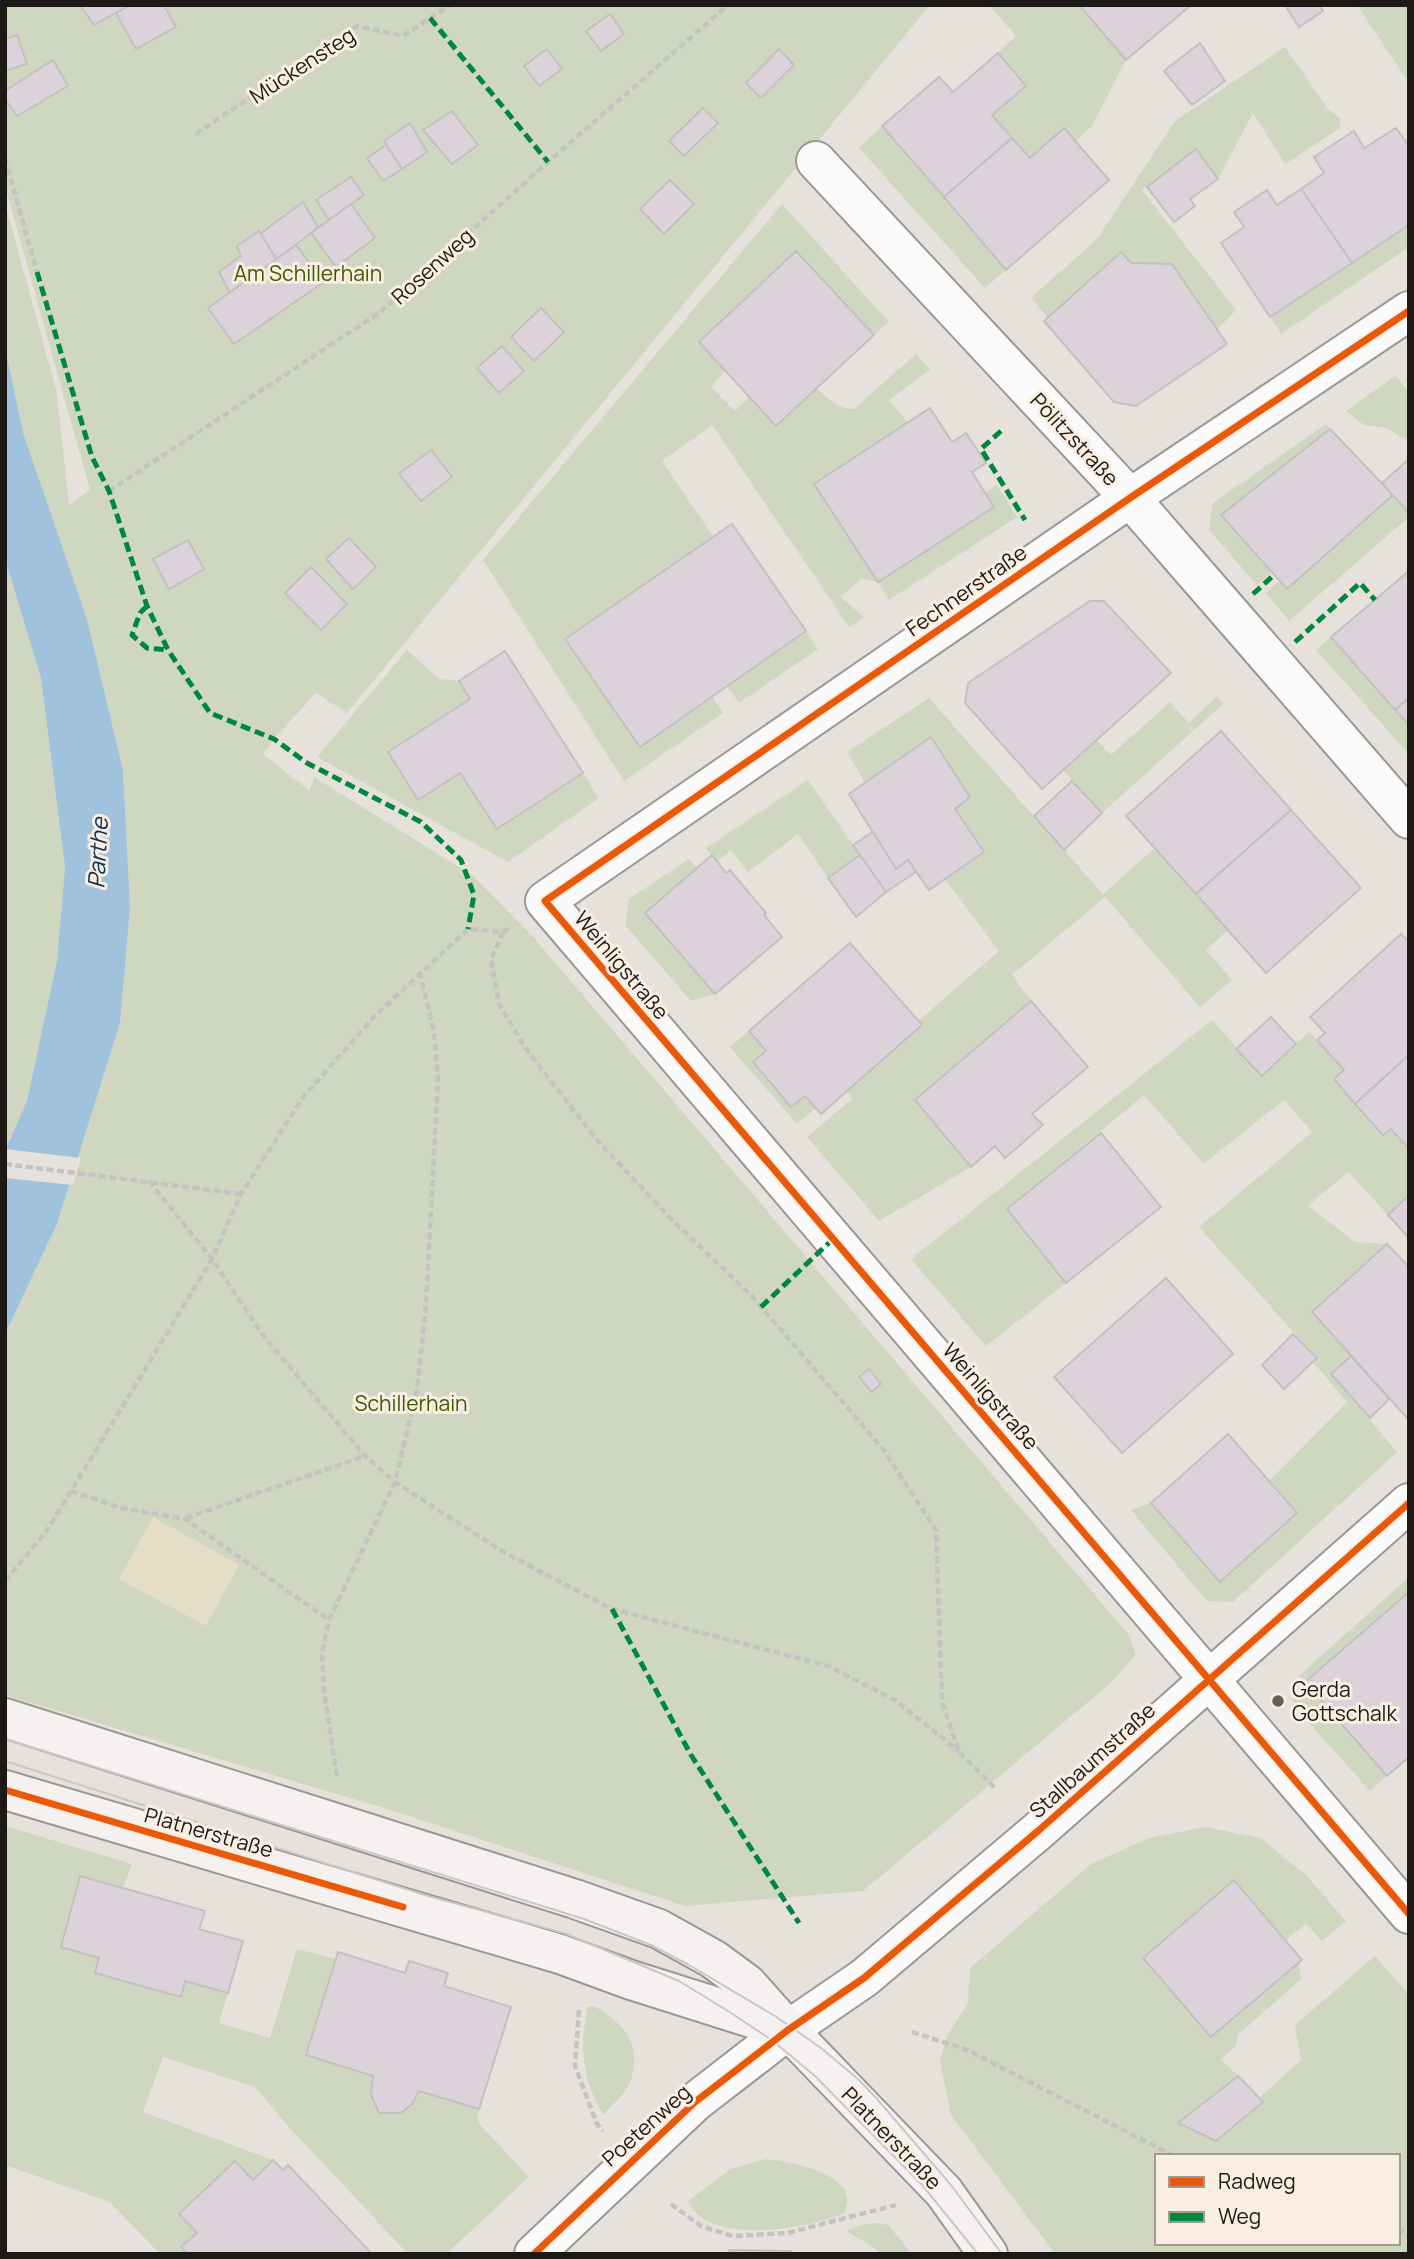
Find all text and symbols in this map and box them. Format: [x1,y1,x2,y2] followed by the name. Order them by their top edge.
[244,21,360,109] street label: Mückensteg
[385,222,479,310] street label: Rosenweg
[234,259,382,287] park label: Am Schillerhain
[1025,386,1125,492] street label: Pölitzstraße
[900,538,1032,642] street label: Fechnerstraße
[79,815,115,889] water label: Parthe
[568,905,676,1025] street label: Weinligstraße
[937,1336,1045,1456] street label: Weinligstraße
[354,1389,468,1417] park label: Schillerhain
[1292,1675,1397,1727] place label: Gerda Gottschalk
[1270,1693,1286,1709] marker: Gerda Gottschalk
[1023,1696,1161,1824] street label: Stallbaumstraße
[141,1800,277,1864] street label: Platnerstraße
[596,2078,696,2172] street label: Poetenweg
[836,2081,948,2195] street label: Platnerstraße
[1155,2154,1400,2245] legend
[1218,2167,1296,2195] text: Radweg
[1218,2202,1261,2230] text: Weg

